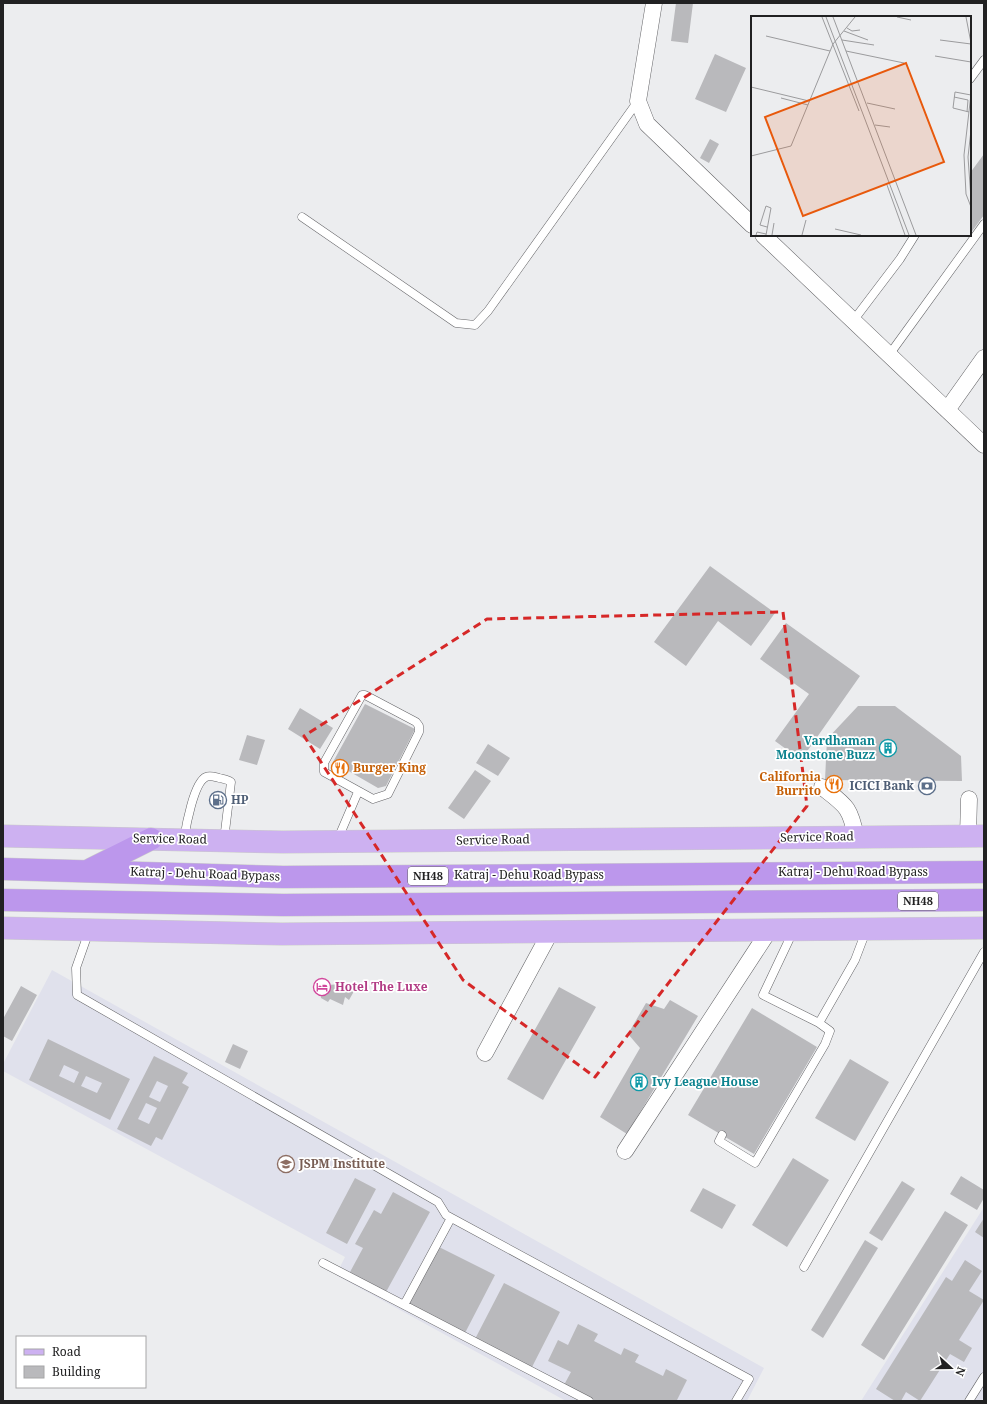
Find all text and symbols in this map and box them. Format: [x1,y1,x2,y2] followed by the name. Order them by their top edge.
[751,16,971,236] inset map
[776,732,875,763] place label: Vardhaman Moonstone Buzz
[878,738,898,758] building icon: Vardhaman Moonstone Buzz
[330,758,350,778] restaurant icon: Burger King
[353,759,426,776] place label: Burger King
[759,768,821,799] place label: California Burrito
[824,774,844,794] restaurant icon: California Burrito
[917,776,937,796] bank icon: ICICI Bank
[849,777,914,794] place label: ICICI Bank
[208,790,228,810] fuel station icon: HP
[231,791,249,808] place label: HP
[780,827,855,846] street label: Service Road
[133,829,208,848] street label: Service Road
[456,830,531,849] street label: Service Road
[130,862,280,885] street label: Katraj - Dehu Road Bypass
[778,863,928,880] street label: Katraj - Dehu Road Bypass
[454,866,604,883] street label: Katraj - Dehu Road Bypass
[408,867,448,885] road number: NH48
[898,892,938,910] road number: NH48
[312,977,332,997] hotel icon: Hotel The Luxe
[335,978,428,995] place label: Hotel The Luxe
[629,1072,649,1092] building icon: Ivy League House
[652,1073,759,1090] place label: Ivy League House
[276,1154,296,1174] school or university icon: JSPM Institute
[298,1155,385,1172] place label: JSPM Institute
[16,1336,146,1388] legend
[52,1343,82,1360] text: Road
[931,1348,971,1388] north arrow
[52,1363,101,1380] text: Building
[952,1365,969,1379] text: N

